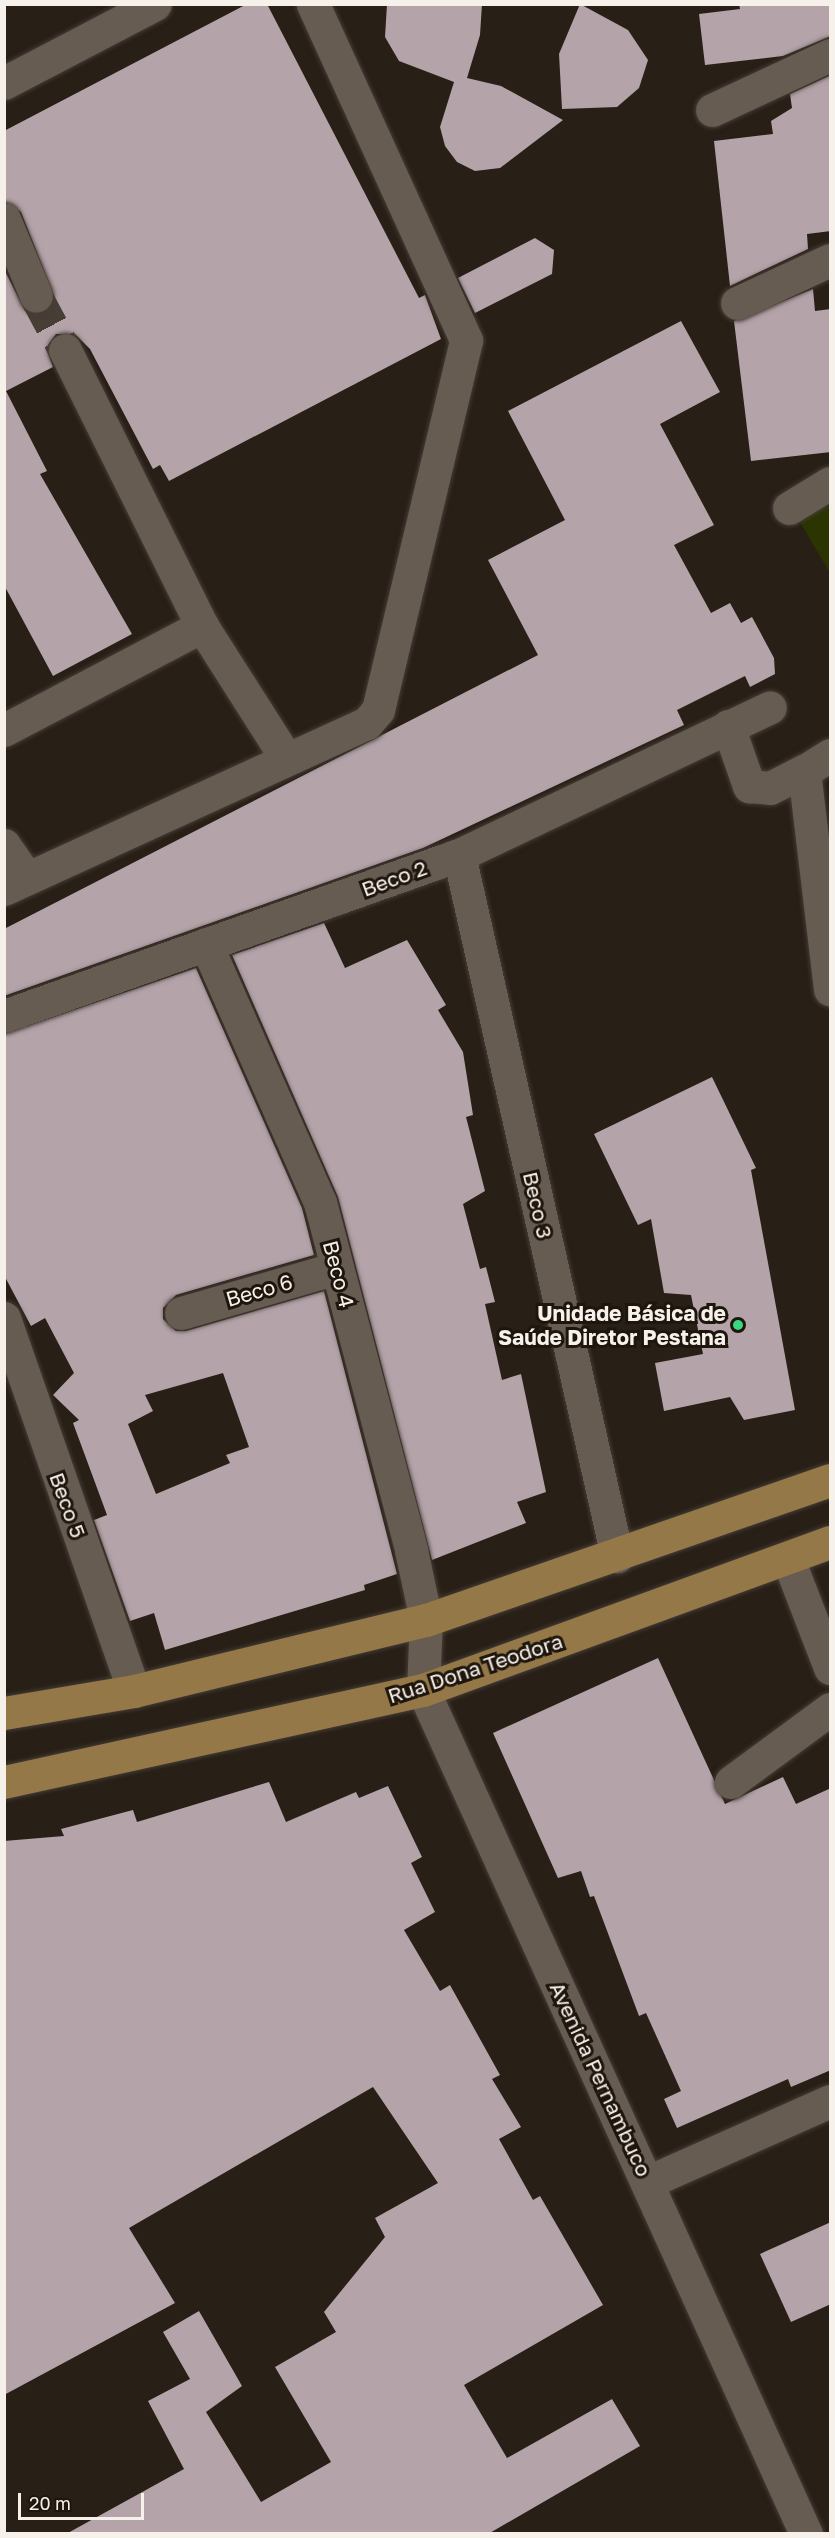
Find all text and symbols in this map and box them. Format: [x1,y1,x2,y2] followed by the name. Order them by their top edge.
[358,855,430,901] street label: Beco 2
[518,1169,558,1241] street label: Beco 3
[318,1238,360,1310] street label: Beco 4
[223,1268,295,1312] street label: Beco 6
[498,1300,726,1350] place label: Unidade Básica de Saúde Diretor Pestana
[731,1318,745,1332] marker: Unidade Básica de Saúde Diretor Pestana
[45,1469,91,1541] street label: Beco 5
[384,1628,566,1708] street label: Rua Dona Teodora
[545,1978,657,2180] street label: Avenida Pernambuco
[21,2481,147,2519] scale bar
[29,2492,71,2514] text: 20 m

